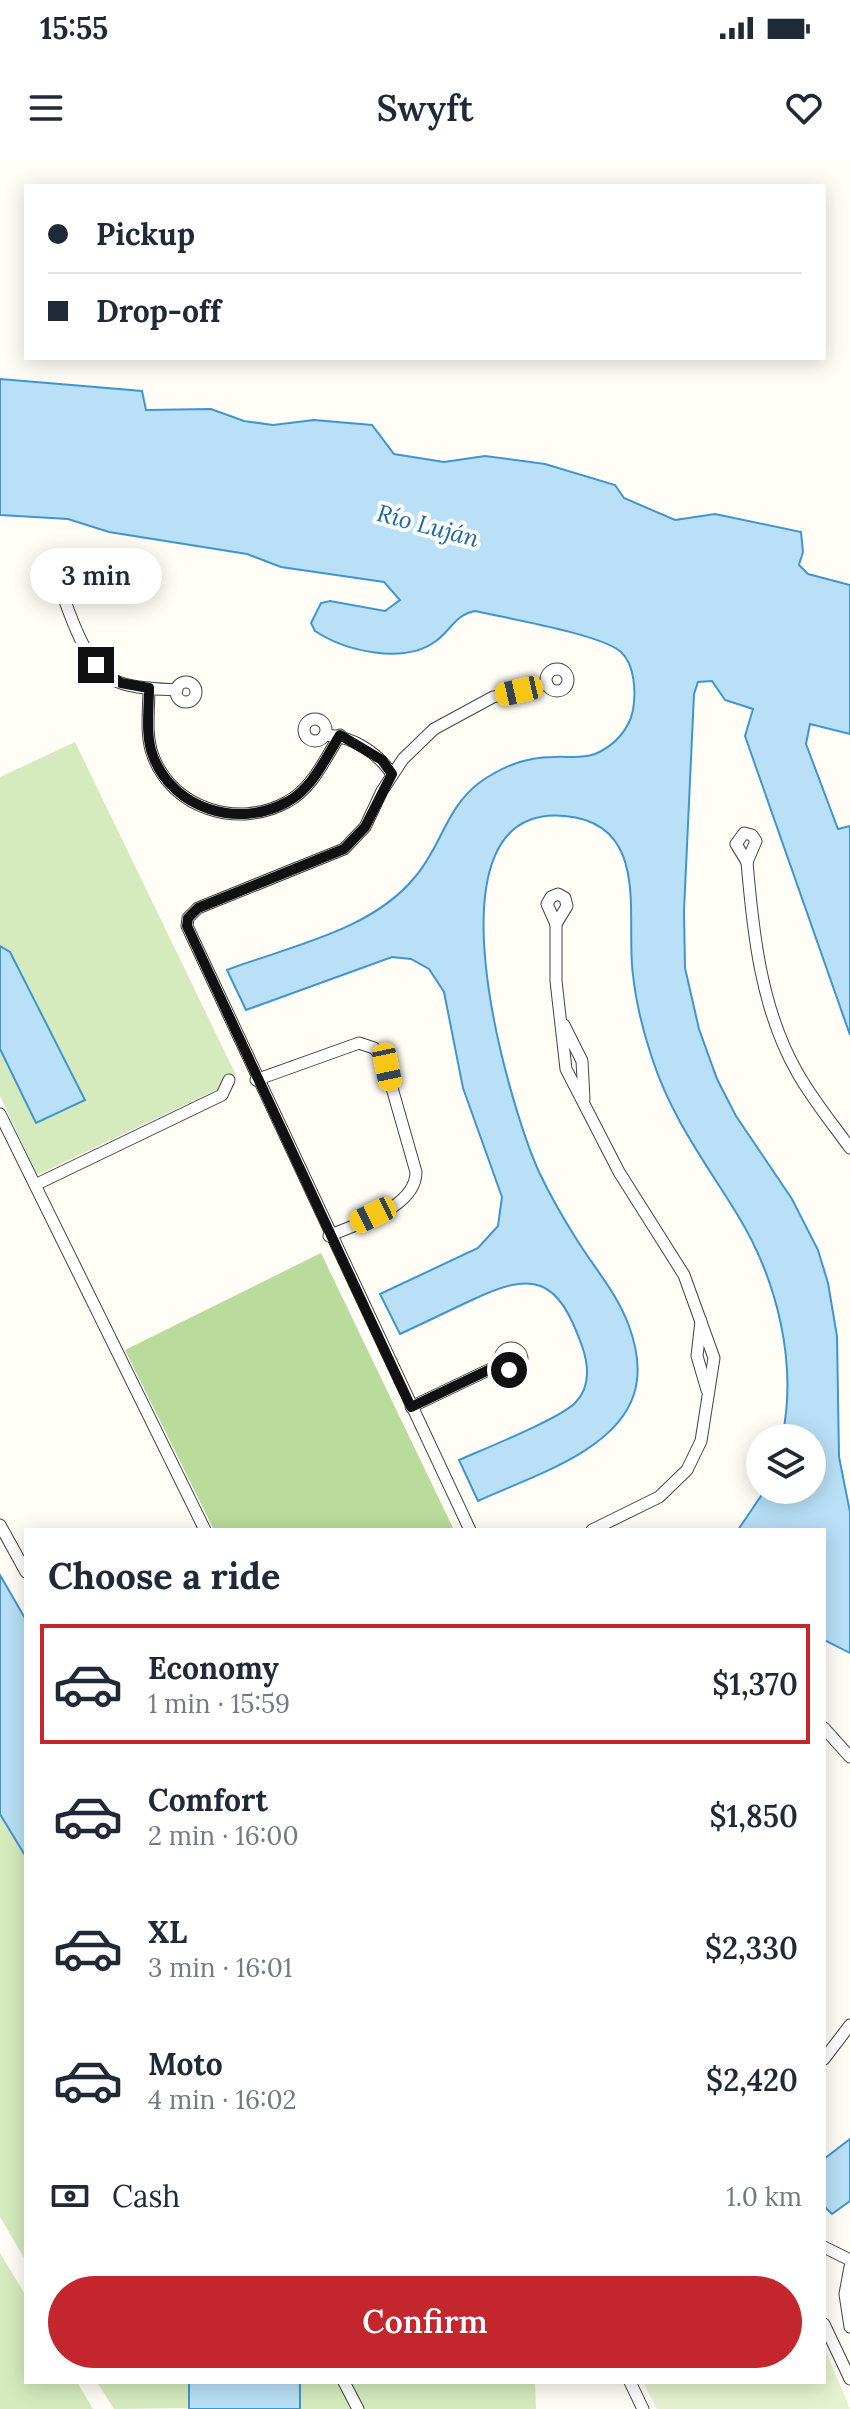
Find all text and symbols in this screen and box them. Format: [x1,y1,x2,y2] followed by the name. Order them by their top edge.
[40,9,108,47] text: 15:55
[376,85,474,131] text: Swyft
[24,86,68,130] icon: menu
[782,86,826,130] icon: heart
[96,215,195,253] text: Pickup
[96,292,221,330] text: Drop-off
[374,497,483,554] water label: Río Luján
[30,549,162,605] callout: 3 min
[61,559,131,592] text: 3 min
[78,647,114,683] route end
[493,674,545,708] car
[370,1041,404,1093] car
[346,1194,400,1236] car
[491,1352,527,1388] route start
[746,1424,826,1504] map controls
[746,1424,826,1504] button: layers
[48,1553,280,1599] text: Choose a ride
[52,1648,124,1720] icon: car
[148,1649,279,1687] text: Economy
[712,1665,798,1703] text: $1,370
[148,1687,290,1720] text: 1 min · 15:59
[52,1780,124,1852] icon: car
[148,1781,268,1819] text: Comfort
[709,1797,798,1835] text: $1,850
[148,1819,299,1852] text: 2 min · 16:00
[52,1912,124,1984] icon: car
[148,1913,187,1951] text: XL
[705,1929,798,1967] text: $2,330
[148,1951,292,1984] text: 3 min · 16:01
[52,2044,124,2116] icon: car
[148,2045,223,2083] text: Moto
[706,2061,798,2099] text: $2,420
[148,2083,296,2116] text: 4 min · 16:02
[48,2174,92,2218] icon: cash
[112,2177,180,2215] text: Cash
[726,2180,802,2213] text: 1.0 km
[48,2276,802,2368] button: Confirm

